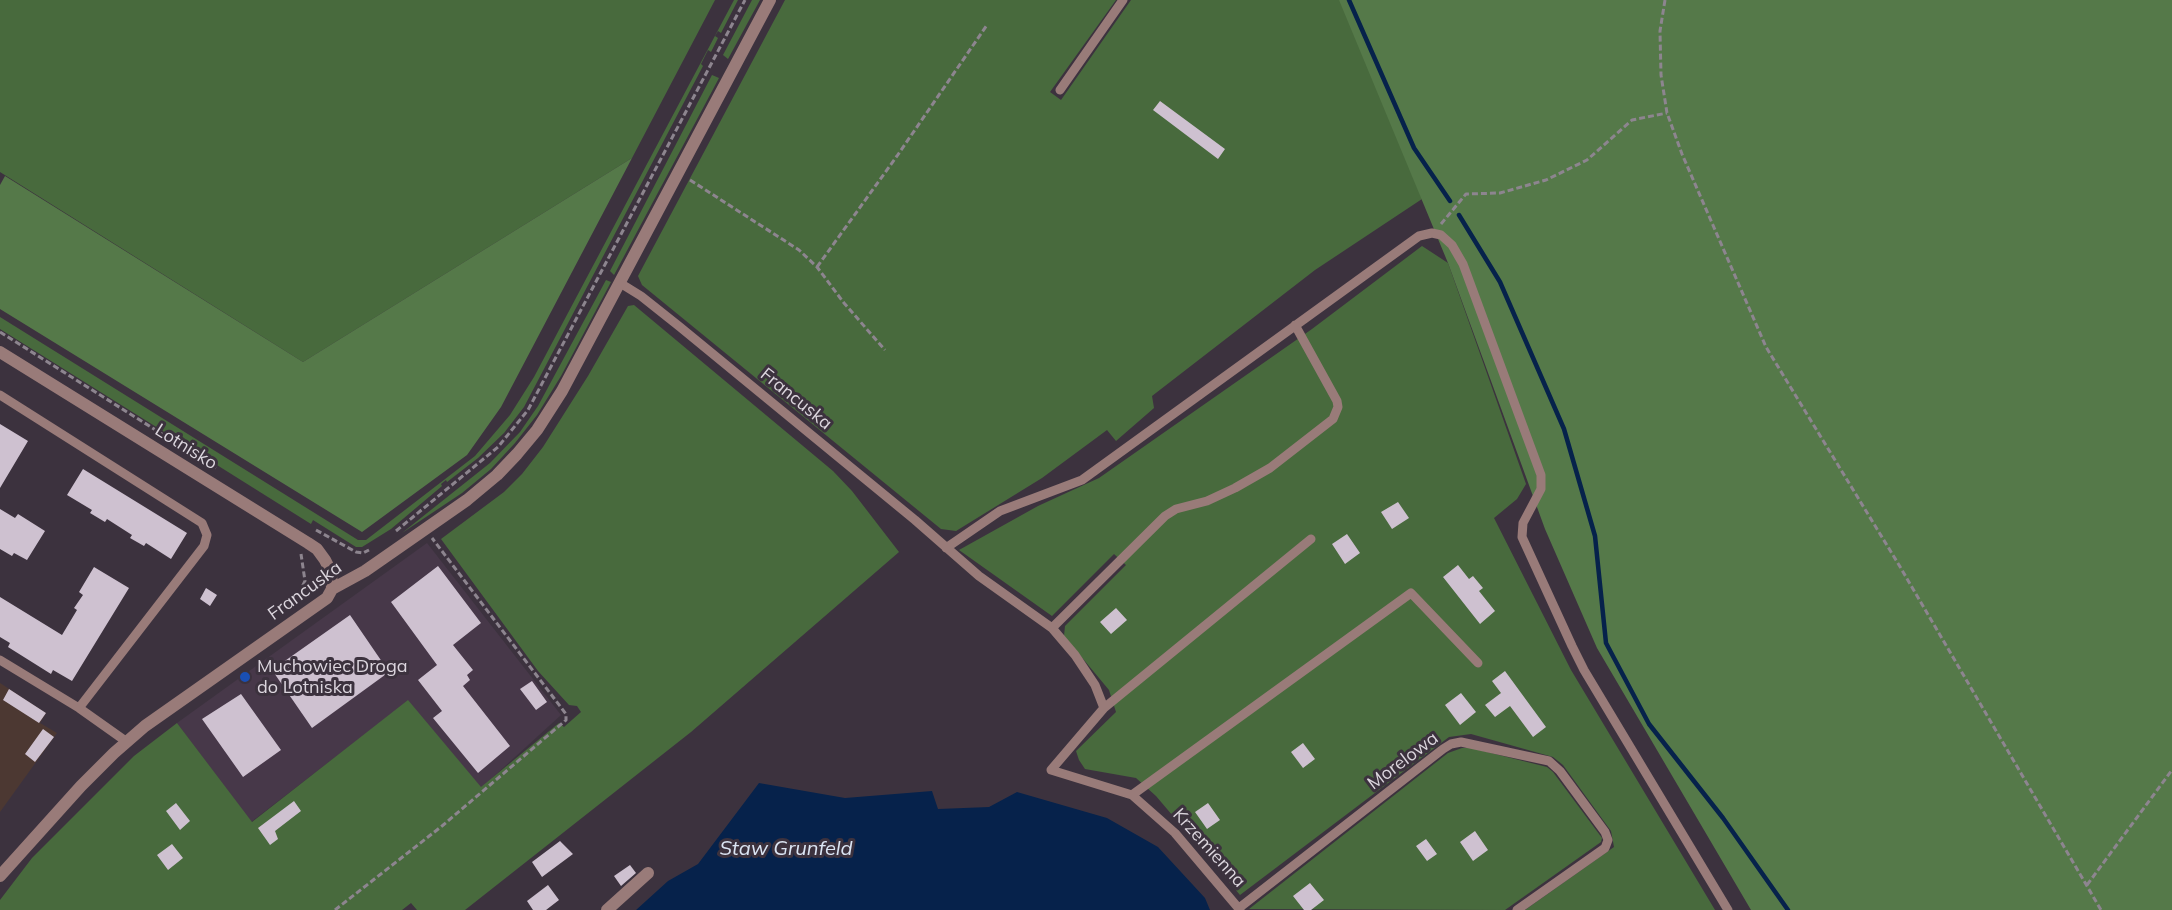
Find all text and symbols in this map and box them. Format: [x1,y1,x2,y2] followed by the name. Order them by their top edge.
[756,364,836,434] street label: Francuska
[151,419,221,475] street label: Lotnisko
[264,557,346,625] street label: Francuska
[257,656,408,698] place label: Muchowiec Droga do Lotniska
[238,670,252,684] marker: Muchowiec Droga do Lotniska
[1364,728,1442,794] street label: Morelowa
[1168,804,1250,892] street label: Krzemienna
[719,837,853,861] water label: Staw Grunfeld

